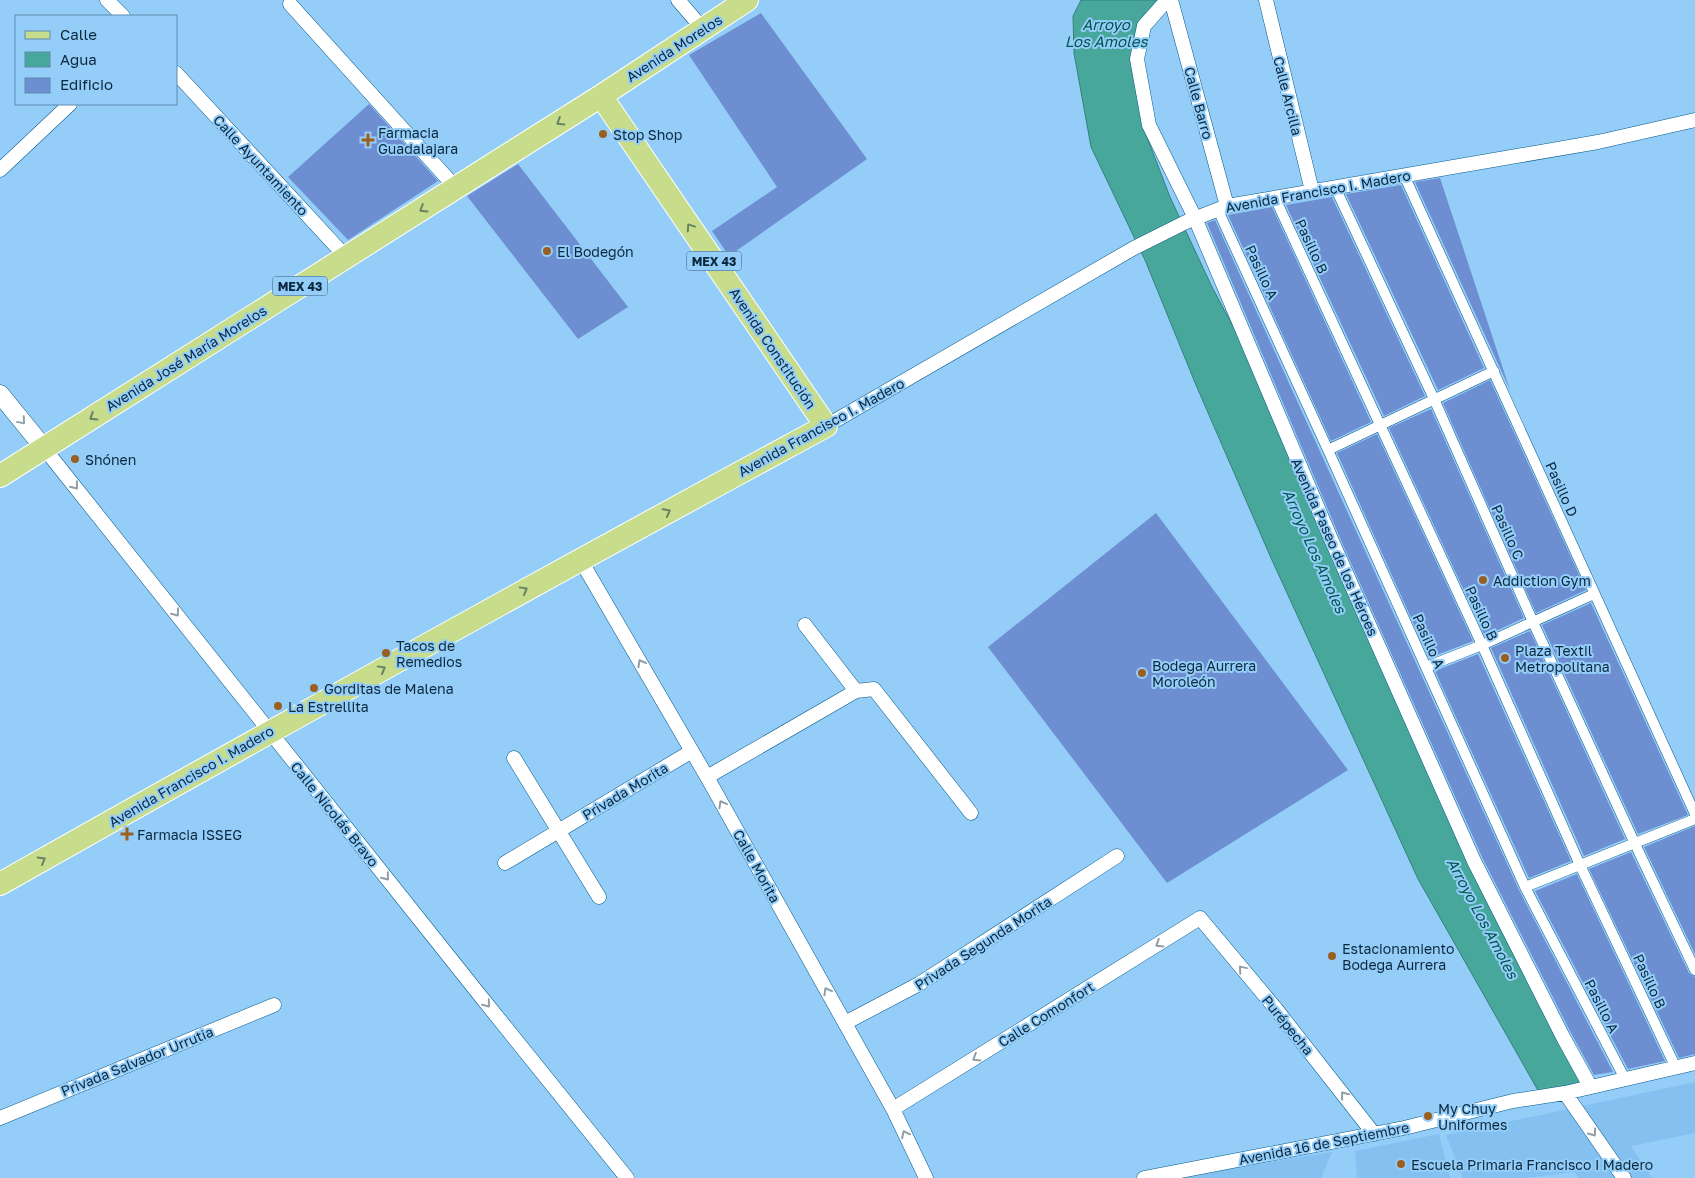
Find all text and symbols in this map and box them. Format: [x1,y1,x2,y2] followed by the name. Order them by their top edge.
[623,11,725,85] street label: Avenida Morelos
[15,15,178,105] legend
[1065,15,1148,50] water label: Arroyo Los Amoles
[60,25,97,43] text: Calle
[60,50,97,68] text: Agua
[1270,55,1306,137] street label: Calle Arcilla
[1181,65,1217,141] street label: Calle Barro
[60,75,113,93] text: Edificio
[210,111,312,219] street label: Calle Ayuntamiento
[556,115,565,125] one-way arrow
[378,124,458,157] place label: Farmacia Guadalajara
[613,126,682,143] place label: Stop Shop
[597,128,609,140] marker: Stop Shop
[362,134,374,146] marker: Farmacia Guadalajara
[1224,166,1412,216] street label: Avenida Francisco I. Madero
[419,202,428,212] one-way arrow
[1292,216,1332,276] street label: Pasillo B
[687,223,696,232] one-way arrow
[1242,242,1282,303] street label: Pasillo A
[557,243,634,260] place label: El Bodegón
[541,245,553,257] marker: El Bodegón
[686,252,742,270] road number: MEX 43
[272,276,328,296] road number: MEX 43
[726,284,820,412] street label: Avenida Constitución
[102,301,270,415] street label: Avenida José María Morelos
[735,374,907,480] street label: Avenida Francisco I. Madero
[89,411,98,420] one-way arrow
[17,415,25,424] one-way arrow
[85,451,136,468] place label: Shónen
[69,453,81,465] marker: Shónen
[1288,455,1382,639] street label: Avenida Paseo de los Héroes
[1542,459,1582,519] street label: Pasillo D
[69,480,77,489] one-way arrow
[1279,486,1351,617] water label: Arroyo Los Amoles
[1488,502,1528,562] street label: Pasillo C
[661,508,670,518] one-way arrow
[1493,572,1591,589] place label: Addiction Gym
[1477,574,1489,586] marker: Addiction Gym
[1462,583,1502,643] street label: Pasillo B
[519,586,528,596] one-way arrow
[170,607,178,616] one-way arrow
[1409,611,1449,672] street label: Pasillo A
[396,637,462,670] place label: Tacos de Remedios
[1515,642,1610,675] place label: Plaza Textil Metropolitana
[380,647,392,659] marker: Tacos de Remedios
[1499,652,1511,664] marker: Plaza Textil Metropolitana
[1152,657,1256,690] place label: Bodega Aurrera Moroleón
[637,660,647,669] one-way arrow
[377,665,386,675] one-way arrow
[1136,667,1148,679] marker: Bodega Aurrera Moroleón
[324,680,454,697] place label: Gorditas de Malena
[308,682,320,694] marker: Gorditas de Malena
[288,698,369,715] place label: La Estrellita
[272,700,284,712] marker: La Estrellita
[106,722,276,830] street label: Avenida Francisco I. Madero
[288,758,382,870] street label: Calle Nicolás Bravo
[579,759,671,823] street label: Privada Morita
[718,800,728,809] one-way arrow
[137,826,242,843] place label: Farmacia ISSEG
[730,826,784,906] street label: Calle Morita
[121,828,133,840] marker: Farmacia ISSEG
[1443,855,1523,983] water label: Arroyo Los Amoles
[37,857,46,867] one-way arrow
[380,871,388,880] one-way arrow
[911,892,1055,994] street label: Privada Segunda Morita
[1155,938,1164,948] one-way arrow
[1342,940,1455,973] place label: Estacionamiento Bodega Aurrera
[1326,950,1338,962] marker: Estacionamiento Bodega Aurrera
[1630,951,1670,1011] street label: Pasillo B
[1239,965,1248,974] one-way arrow
[1581,976,1623,1036] street label: Pasillo A
[995,978,1097,1050] street label: Calle Comonfort
[823,988,833,997] one-way arrow
[1259,992,1317,1058] street label: Purépecha
[482,998,490,1007] one-way arrow
[58,1023,216,1099] street label: Privada Salvador Urrutia
[972,1051,981,1061] one-way arrow
[1341,1092,1349,1101] one-way arrow
[1438,1100,1507,1133] place label: My Chuy Uniformes
[1422,1110,1434,1122] marker: My Chuy Uniformes
[1237,1118,1411,1168] street label: Avenida 16 de Septiembre
[1587,1127,1596,1137] one-way arrow
[901,1130,911,1139] one-way arrow
[1411,1156,1653,1173] place label: Escuela Primaria Francisco I Madero
[1395,1158,1407,1170] marker: Escuela Primaria Francisco I Madero

